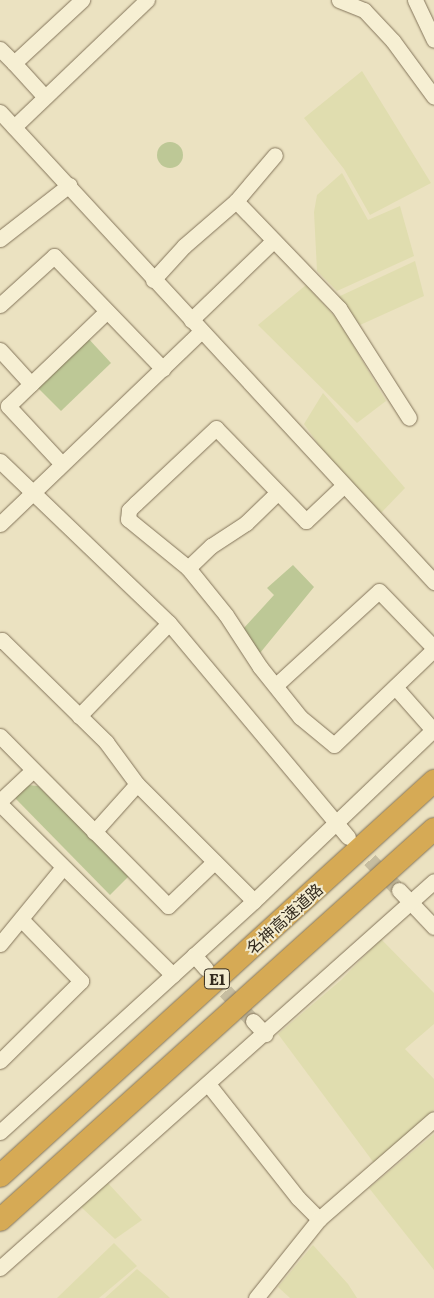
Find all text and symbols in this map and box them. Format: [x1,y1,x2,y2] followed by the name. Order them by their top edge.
[242,879,326,957] street label: 名神高速道路
[203,966,231,992] road number: E1

